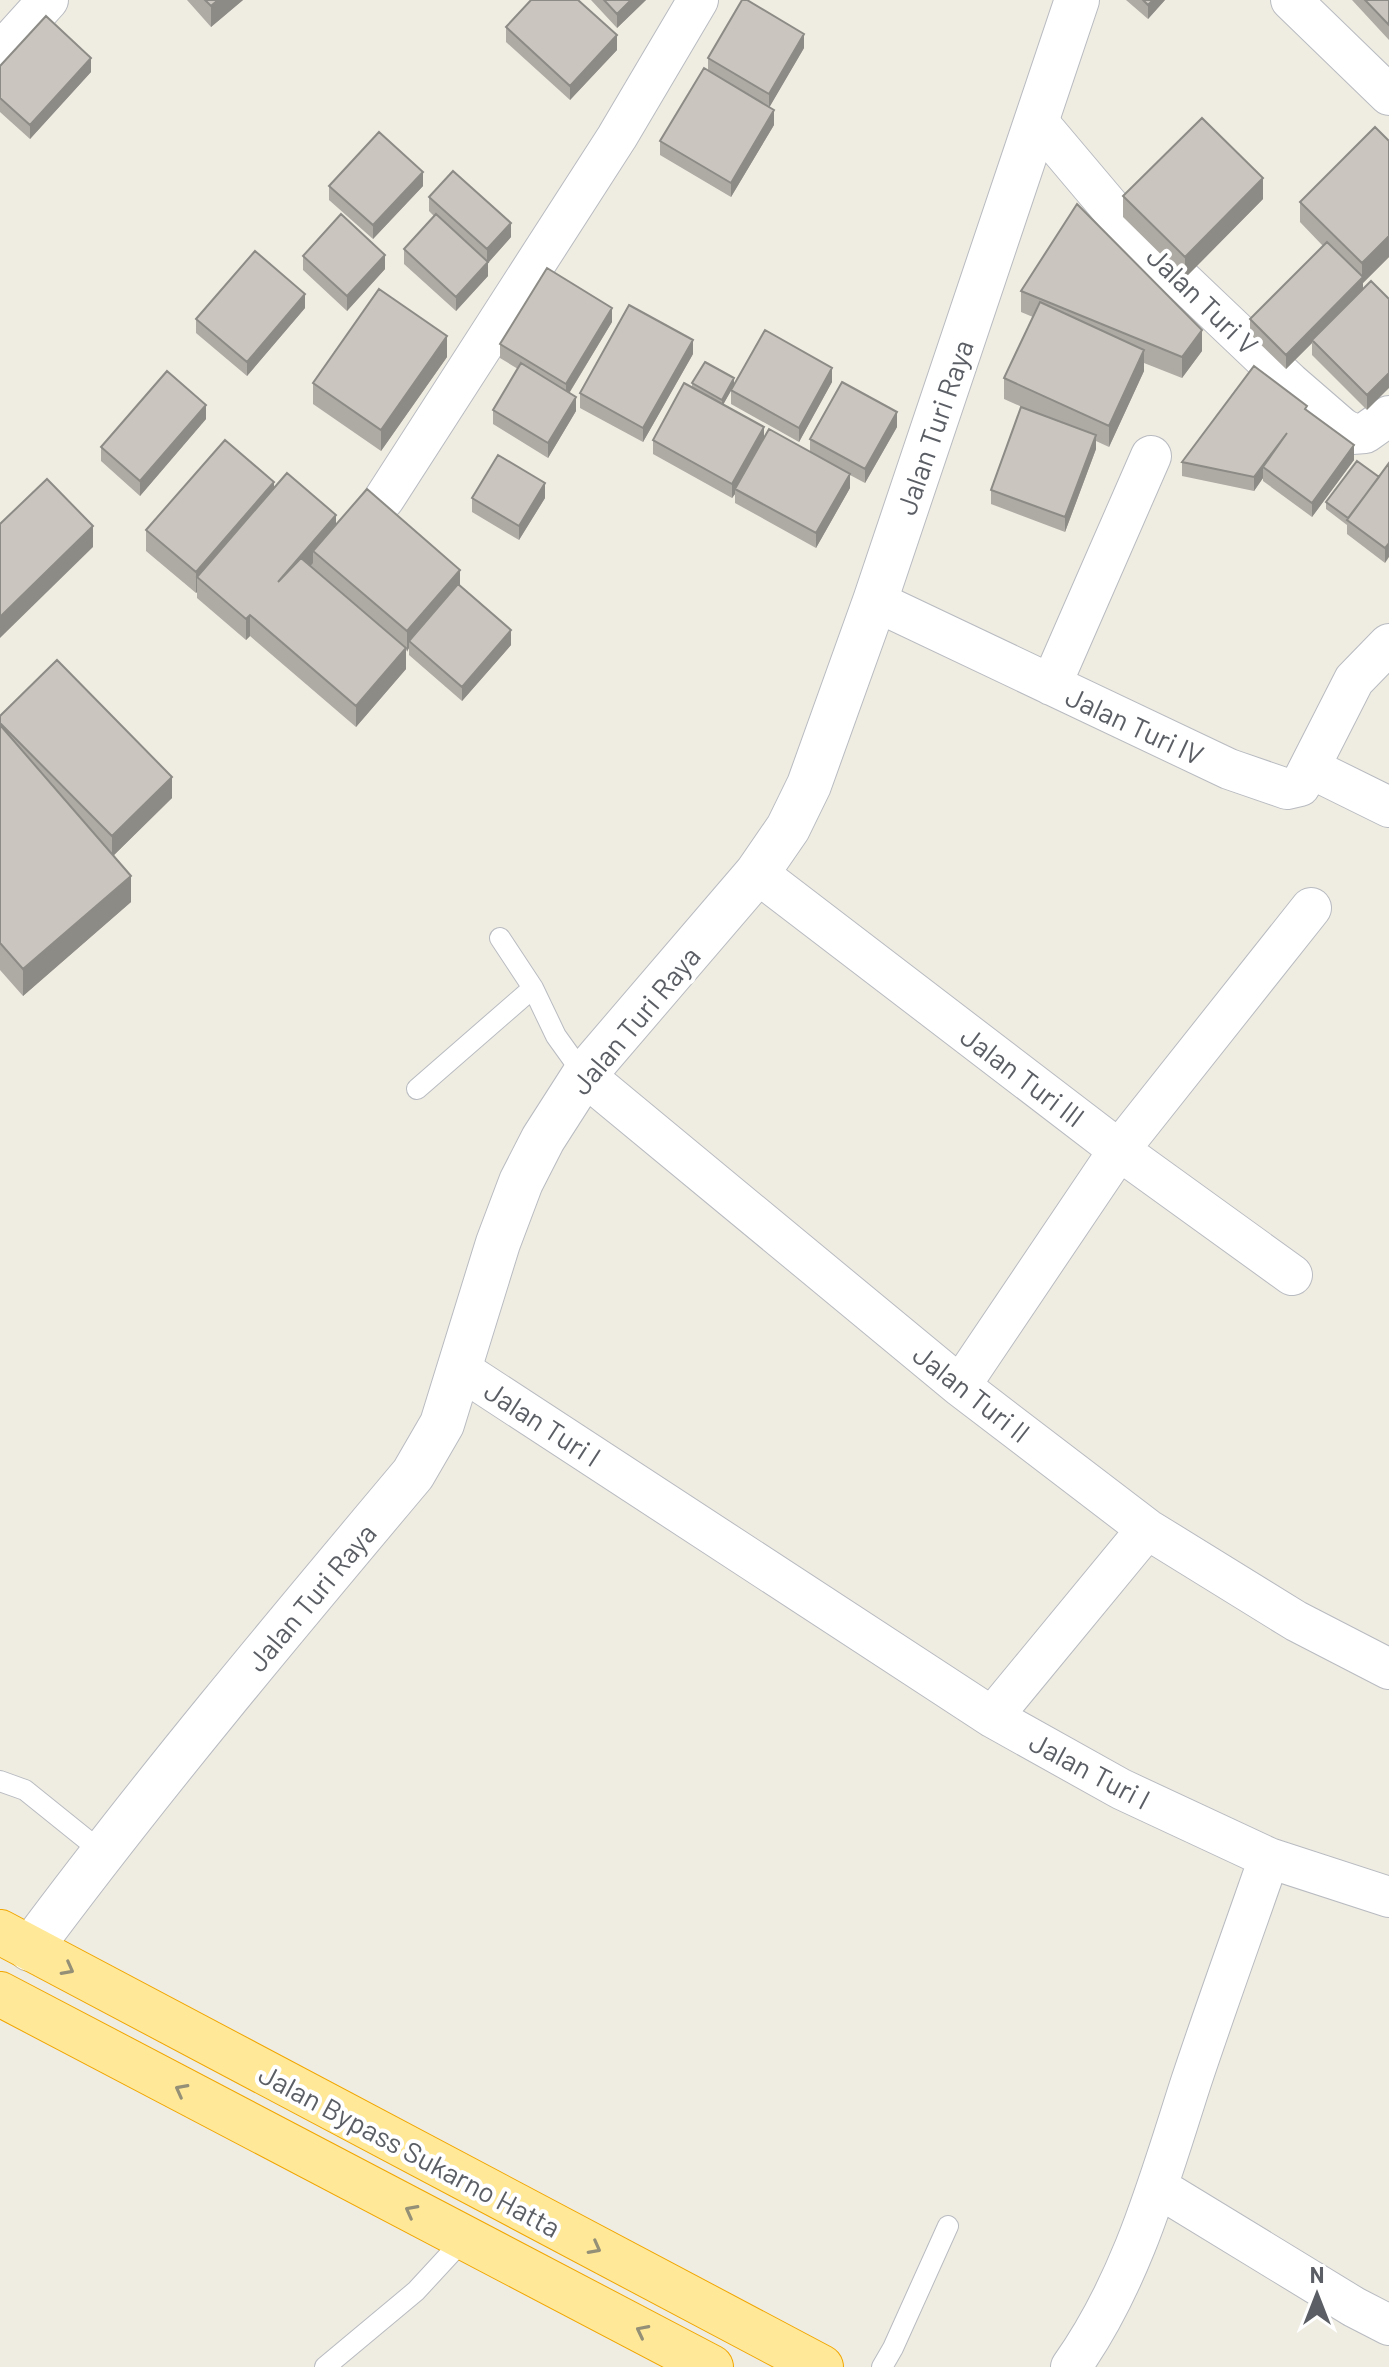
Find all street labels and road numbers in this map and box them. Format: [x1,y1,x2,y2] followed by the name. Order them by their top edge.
[1140,239,1266,361] street label: Jalan Turi V
[888,335,980,519] street label: Jalan Turi Raya
[1061,678,1209,772] street label: Jalan Turi IV
[563,939,707,1101] street label: Jalan Turi Raya
[954,1018,1092,1134] street label: Jalan Turi III
[907,1337,1037,1449] street label: Jalan Turi II
[478,1373,608,1473] street label: Jalan Turi I
[239,1516,383,1678] street label: Jalan Turi Raya
[1024,1724,1156,1816] street label: Jalan Turi I
[253,2056,567,2244] street label: Jalan Bypass Sukarno Hatta

